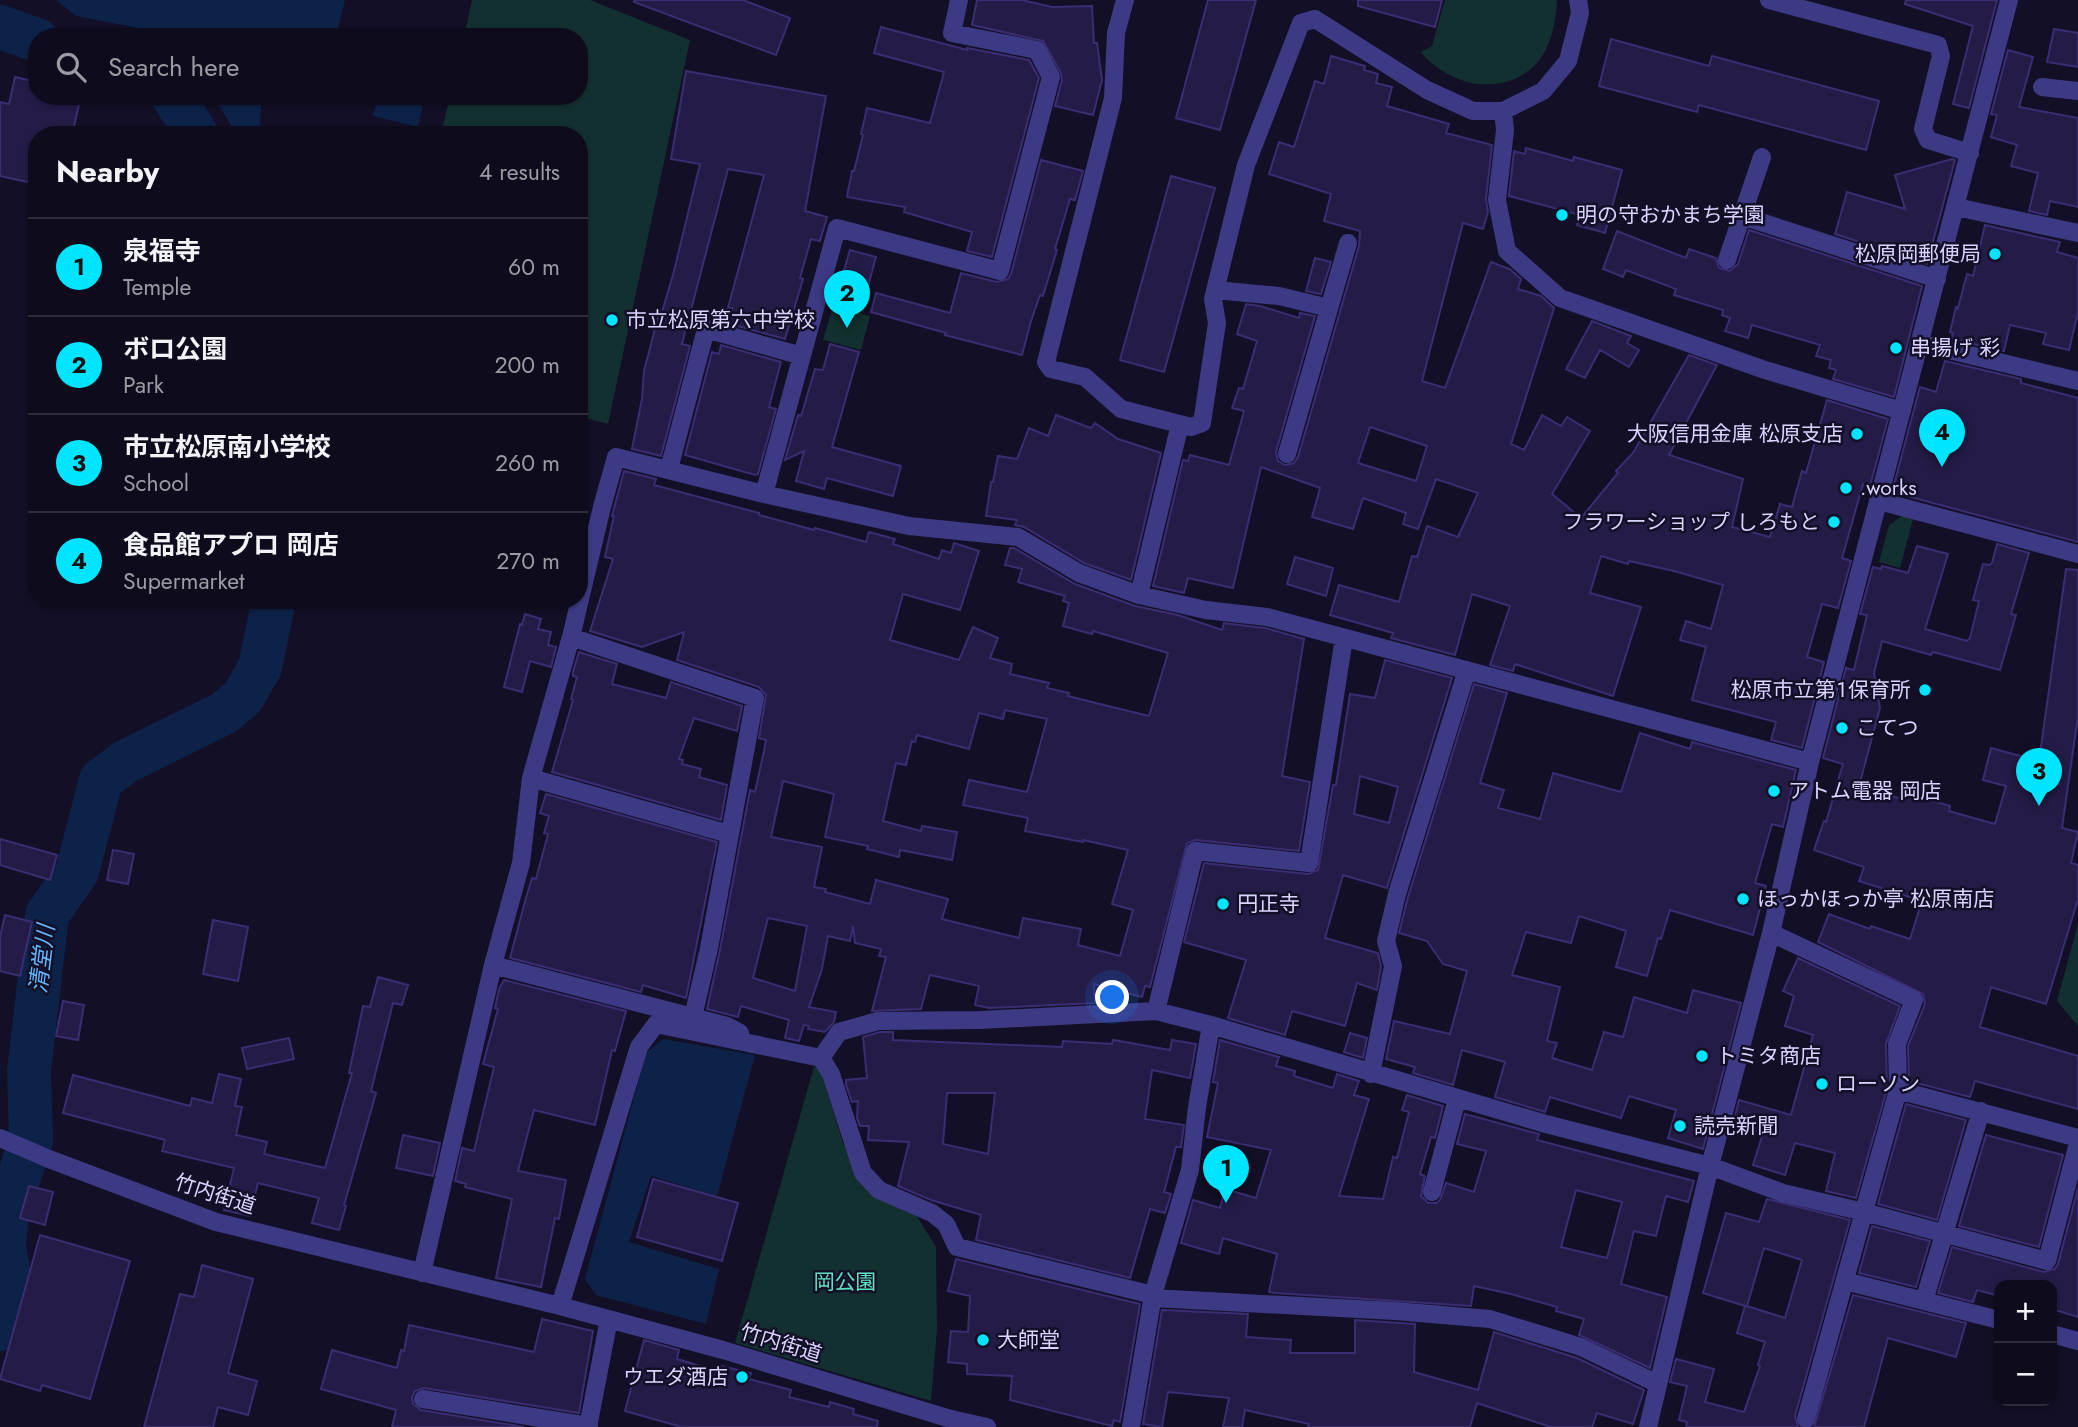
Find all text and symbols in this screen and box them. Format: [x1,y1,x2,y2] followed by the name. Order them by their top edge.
[28,28,588,105] search box
[52,48,90,86] icon: search
[108,48,240,86] text: Search here
[56,150,159,193] text: Nearby
[479,155,560,189] text: 4 results
[1576,200,1765,230] place label: 明の守おかまち学園
[1554,207,1570,223] marker: 明の守おかまち学園
[123,232,201,270] text: 泉福寺
[1855,239,1981,269] place label: 松原岡郵便局
[1987,246,2003,262] marker: 松原岡郵便局
[73,250,85,284] text: 1
[508,250,560,284] text: 60 m
[123,270,191,304] text: Temple
[824,270,870,328] pin: 2
[626,305,815,335] place label: 市立松原第六中学校
[604,312,620,328] marker: 市立松原第六中学校
[123,330,227,368] text: ボロ公園
[1910,333,2000,363] place label: 串揚げ 彩
[1888,340,1904,356] marker: 串揚げ 彩
[71,348,87,382] text: 2
[494,348,560,382] text: 200 m
[123,368,164,402] text: Park
[1919,409,1965,467] pin: 4
[1627,419,1843,449] place label: 大阪信用金庫 松原支店
[1849,426,1865,442] marker: 大阪信用金庫 松原支店
[123,428,331,466] text: 市立松原南小学校
[72,446,86,480] text: 3
[495,446,560,480] text: 260 m
[123,466,189,500] text: School
[1860,473,1917,503] place label: .works
[1838,480,1854,496] marker: .works
[1563,507,1820,537] place label: フラワーショップ しろもと
[1826,514,1842,530] marker: フラワーショップ しろもと
[123,526,339,564] text: 食品館アプロ 岡店
[71,544,87,578] text: 4
[496,544,560,578] text: 270 m
[123,564,245,598] text: Supermarket
[1731,675,1911,705] place label: 松原市立第１保育所
[1917,682,1933,698] marker: 松原市立第１保育所
[1856,713,1919,743] place label: こてつ
[1834,720,1850,736] marker: こてつ
[2016,748,2062,806] pin: 3
[1788,776,1941,806] place label: アトム電器 岡店
[1766,783,1782,799] marker: アトム電器 岡店
[1757,884,1994,914] place label: ほっかほっか亭 松原南店
[1237,889,1300,919] place label: 円正寺
[1735,891,1751,907] marker: ほっかほっか亭 松原南店
[1215,896,1231,912] marker: 円正寺
[21,920,63,995] water label: 清堂川
[1095,980,1129,1014] your location
[1716,1041,1821,1071] place label: トミタ商店
[1694,1048,1710,1064] marker: トミタ商店
[1836,1069,1920,1099] place label: ローソン
[1814,1076,1830,1092] marker: ローソン
[1694,1111,1778,1141] place label: 読売新聞
[1672,1118,1688,1134] marker: 読売新聞
[1203,1145,1249,1203] pin: 1
[170,1167,260,1221] street label: 竹内街道
[814,1267,877,1297] park label: 岡公園
[1994,1280,2057,1406] map controls
[1994,1280,2057,1343] button: +
[736,1316,826,1370] street label: 竹内街道
[997,1325,1060,1355] place label: 大師堂
[975,1332,991,1348] marker: 大師堂
[1994,1343,2057,1406] button: −
[623,1362,728,1392] place label: ウエダ酒店
[734,1369,750,1385] marker: ウエダ酒店

